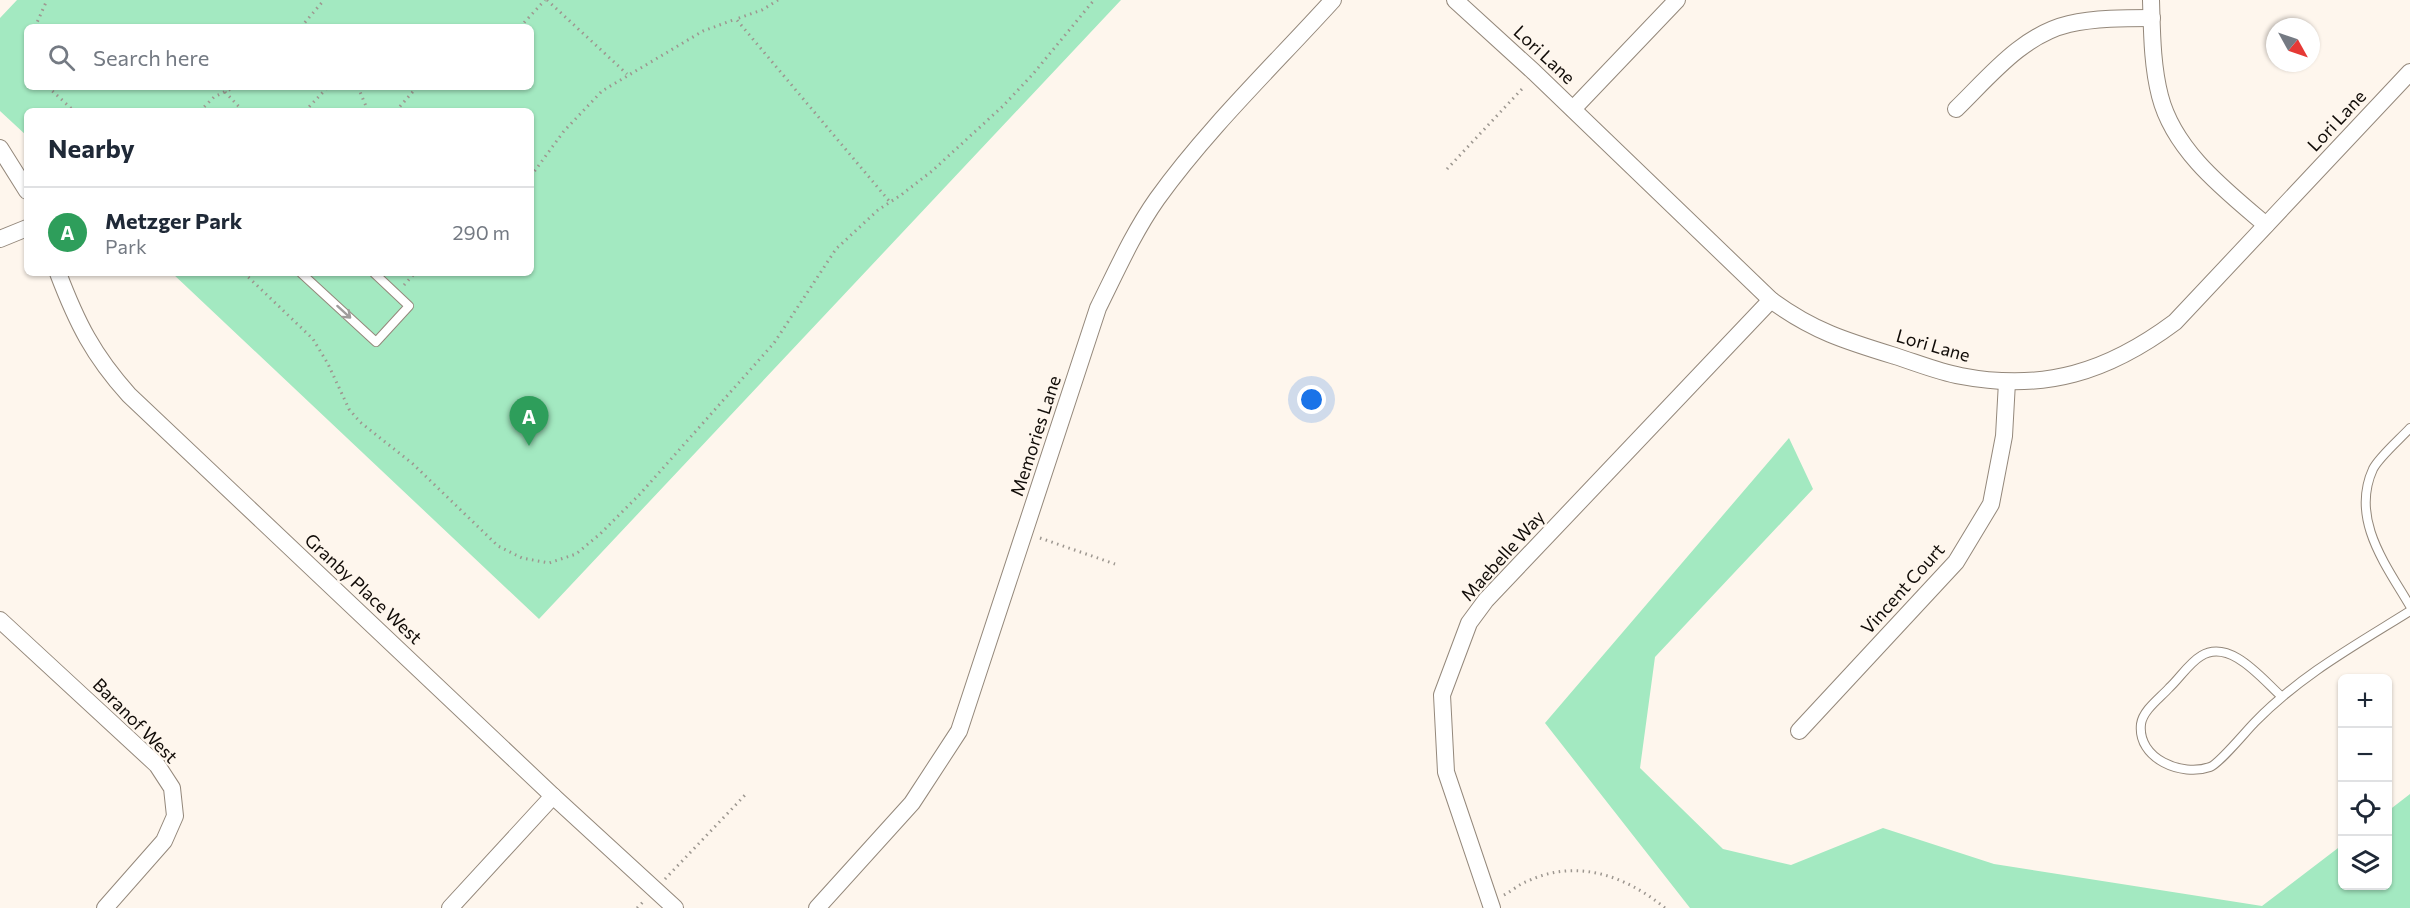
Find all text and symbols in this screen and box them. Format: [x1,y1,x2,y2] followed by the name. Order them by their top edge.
[2266,18,2320,72] north arrow
[1509,20,1580,88] street label: Lori Lane
[24,24,534,90] search box
[45,41,78,74] icon: search
[93,44,209,71] text: Search here
[2302,85,2370,156] street label: Lori Lane
[48,132,135,163] text: Nearby
[105,207,243,234] text: Metzger Park
[60,220,75,244] text: A
[452,220,510,244] text: 290 m
[105,234,147,258] text: Park
[336,305,351,319] one-way arrow
[1894,324,1973,366] street label: Lori Lane
[1005,373,1065,499] street label: Memories Lane
[1297,385,1326,414] your location
[510,396,548,446] pin: A
[1456,506,1549,605] street label: Maebelle Way
[300,528,427,648] street label: Granby Place West
[1856,538,1949,638] street label: Vincent Court
[89,673,183,767] street label: Baranof West
[2338,674,2392,890] map controls
[2338,674,2392,728] button: +
[2338,728,2392,782] button: −
[2338,782,2392,836] button: locate
[2338,836,2392,890] button: layers

